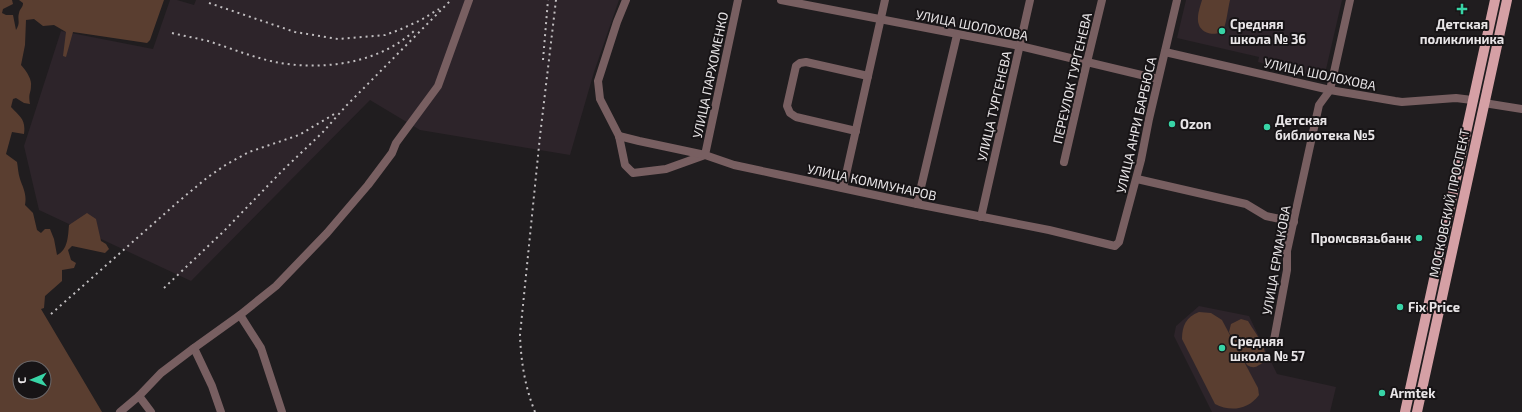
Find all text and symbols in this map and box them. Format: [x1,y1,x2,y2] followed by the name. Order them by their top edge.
[1456,3,1468,15] marker: Детская поликлиника
[914,6,1030,44] street label: УЛИЦА ШОЛОХОВА
[689,10,731,140] street label: УЛИЦА ПАРХОМЕНКО
[1049,11,1095,145] street label: ПЕРЕУЛОК ТУРГЕНЕВА
[1230,16,1306,47] place label: Средняя школа № 36
[1420,16,1504,47] place label: Детская поликлиника
[1217,26,1227,36] marker: Средняя школа № 36
[974,49,1014,163] street label: УЛИЦА ТУРГЕНЕВА
[1262,54,1378,94] street label: УЛИЦА ШОЛОХОВА
[1113,55,1159,195] street label: УЛИЦА АНРИ БАРБЮСА
[1275,112,1375,143] place label: Детская библиотека №5
[1180,116,1211,132] place label: Ozon
[1167,119,1177,129] marker: Ozon
[1262,122,1272,132] marker: Детская библиотека №5
[1425,127,1473,279] street label: МОСКОВСКИЙ ПРОСПЕКТ
[806,160,938,204] street label: УЛИЦА КОММУНАРОВ
[1258,204,1294,316] street label: УЛИЦА ЕРМАКОВА
[1311,230,1412,246] place label: Промсвязьбанк
[1414,233,1424,243] marker: Промсвязьбанк
[1408,299,1460,315] place label: Fix Price
[1395,302,1405,312] marker: Fix Price
[1230,333,1305,364] place label: Средняя школа № 57
[1217,343,1227,353] marker: Средняя школа № 57
[12,360,52,400] north arrow
[15,376,28,384] text: С
[1390,385,1436,401] place label: Armtek
[1377,388,1387,398] marker: Armtek

